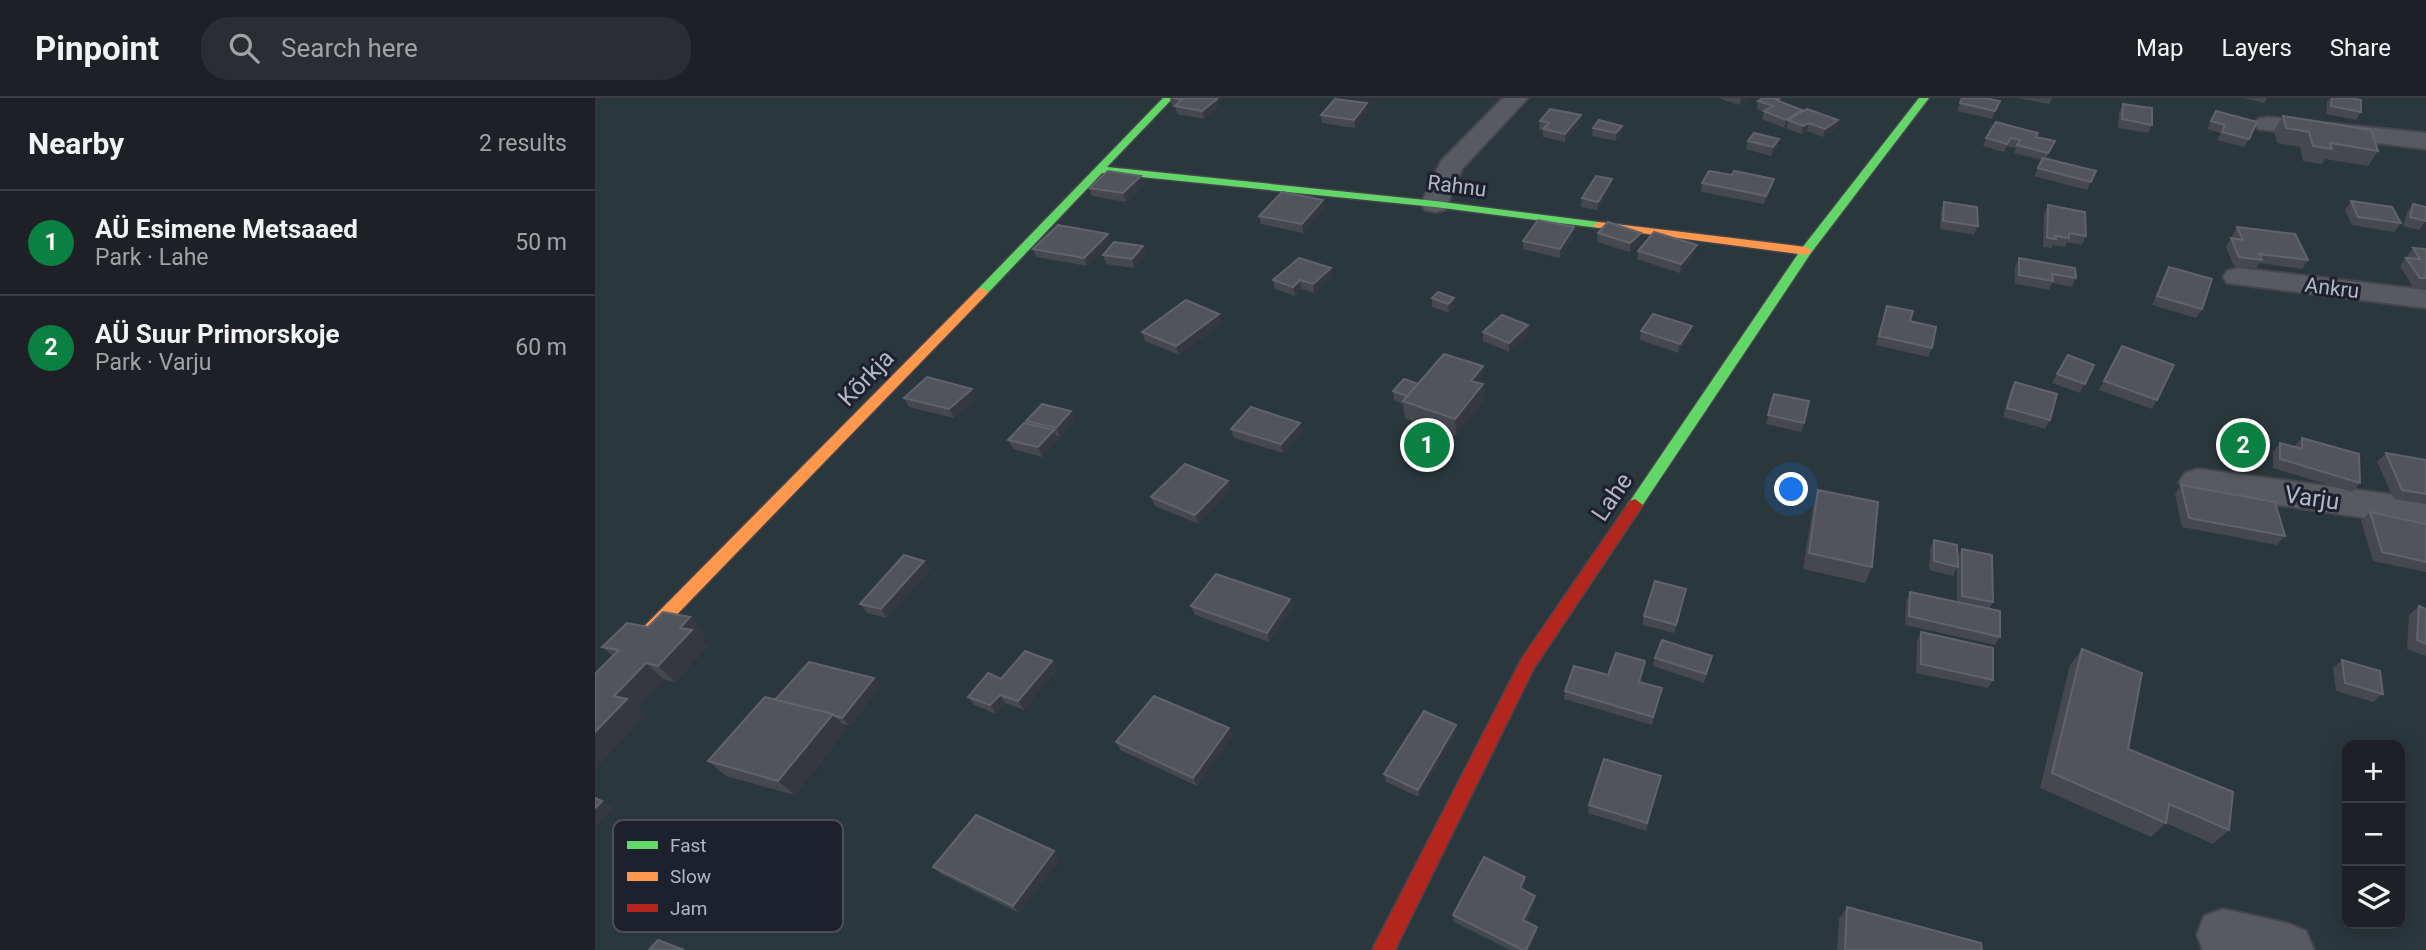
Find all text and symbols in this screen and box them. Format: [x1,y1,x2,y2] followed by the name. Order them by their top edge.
[201,17,691,80] search box
[35,29,159,68] text: Pinpoint
[225,29,263,67] icon: search
[281,33,418,63] text: Search here
[2136,34,2184,62] text: Map
[2222,34,2292,62] text: Layers
[2330,34,2391,62] text: Share
[28,126,124,161] text: Nearby
[479,130,567,157] text: 2 results
[1426,170,1488,202] street label: Rahnu
[95,214,358,244] text: AÜ Esimene Metsaaed
[44,229,58,256] text: 1
[515,229,567,256] text: 50 m
[95,244,209,271] text: Park · Lahe
[2303,273,2361,303] street label: Ankru
[95,319,340,349] text: AÜ Suur Primorskoje
[44,334,58,361] text: 2
[515,334,567,361] text: 60 m
[832,344,900,412] street label: Kõrkja
[95,349,211,376] text: Park · Varju
[1404,419,1450,471] pin: 1
[2220,419,2266,471] pin: 2
[1586,468,1638,526] street label: Lahe
[1774,472,1808,506] your location
[2283,480,2341,516] street label: Varju
[2342,740,2405,929] map controls
[2342,740,2405,803] button: +
[2342,803,2405,866] button: −
[613,820,843,932] legend
[670,834,707,857] text: Fast
[670,865,711,888] text: Slow
[2342,866,2405,929] button: layers
[670,897,707,920] text: Jam

